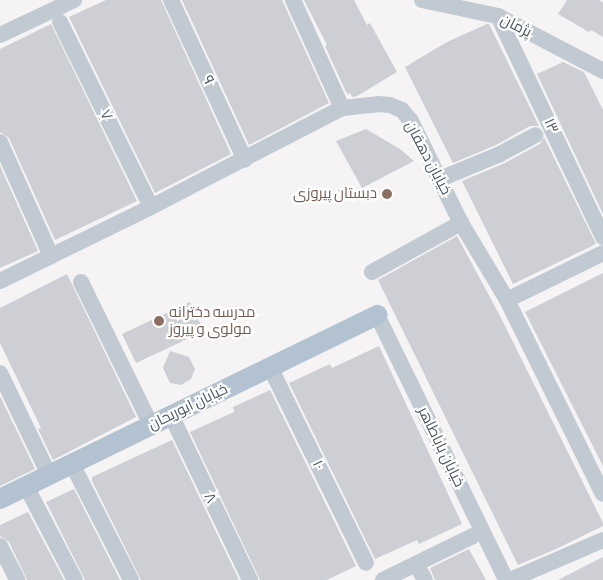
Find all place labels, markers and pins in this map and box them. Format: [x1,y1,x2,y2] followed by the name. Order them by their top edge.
[293,185,377,203] place label: دبستان پیروزی
[381,188,393,200] marker: دبستان پیروزی
[169,303,255,338] place label: مدرسه دخترانه مولوی و پیروز
[153,315,165,327] marker: مدرسه دخترانه مولوی و پیروز

